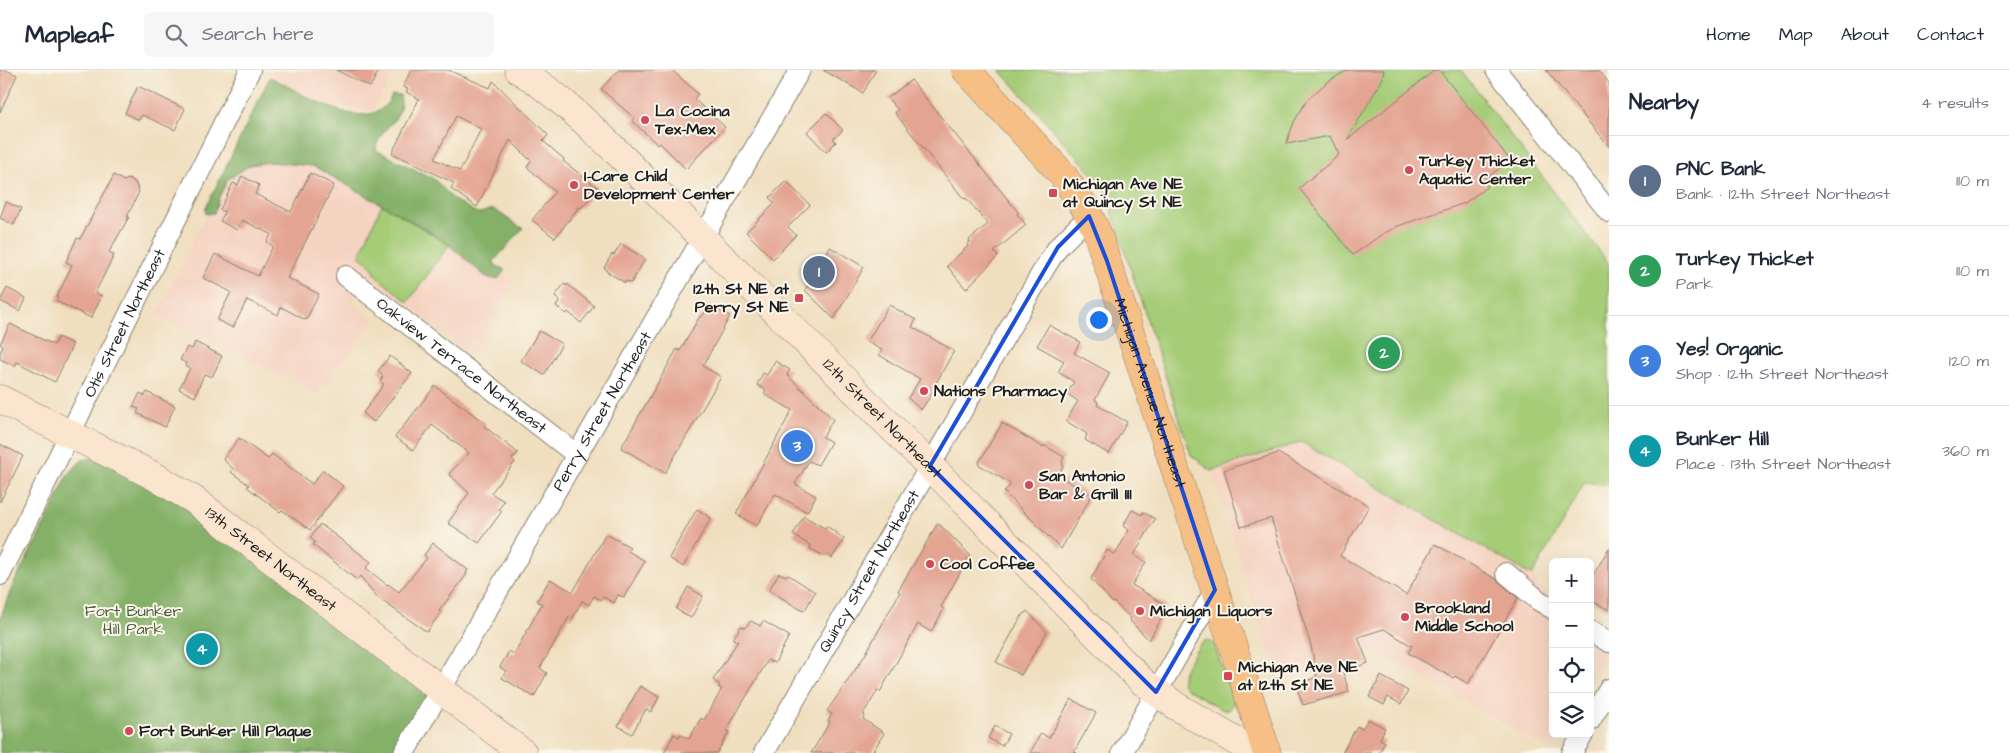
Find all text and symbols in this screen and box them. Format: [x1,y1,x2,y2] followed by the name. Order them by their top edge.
[144,12,494,57] search box
[25,18,114,52] text: Mapleaf
[162,21,190,49] icon: search
[202,21,314,48] text: Search here
[1706,22,1751,47] text: Home
[1779,22,1813,47] text: Map
[1841,22,1889,47] text: About
[1917,22,1984,47] text: Contact
[1629,88,1699,117] text: Nearby
[1921,92,1989,114] text: 4 results
[654,100,731,140] place label: La Cocina Tex-Mex
[639,114,651,126] marker: La Cocina Tex-Mex
[1418,150,1536,190] place label: Turkey Thicket Aquatic Center
[1676,156,1765,183] text: PNC Bank
[1403,164,1415,176] marker: Turkey Thicket Aquatic Center
[584,165,735,205] place label: I-Care Child Development Center
[1644,170,1646,192] text: 1
[1956,170,1989,192] text: 110 m
[1062,173,1184,214] place label: Michigan Ave NE at Quincy St NE
[568,179,580,191] marker: I-Care Child Development Center
[1676,183,1890,205] text: Bank · 12th Street Northeast
[1047,187,1059,199] marker: Michigan Ave NE at Quincy St NE
[79,245,171,401] street label: Otis Street Northeast
[1676,246,1814,273] text: Turkey Thicket
[803,253,835,291] pin: 1
[1640,260,1650,282] text: 2
[1956,260,1989,282] text: 110 m
[1676,273,1713,295] text: Park
[693,278,790,319] place label: 12th St NE at Perry St NE
[371,292,552,439] street label: Oakview Terrace Northeast
[793,292,805,304] marker: 12th St NE at Perry St NE
[1109,295,1192,491] street label: Michigan Avenue Northeast
[1086,307,1112,333] your location
[547,327,657,495] street label: Perry Street Northeast
[1368,334,1400,372] pin: 2
[1676,336,1783,363] text: Yes! Organic
[1641,350,1649,372] text: 3
[1949,350,1989,372] text: 120 m
[818,353,948,484] street label: 12th Street Northeast
[1676,363,1888,385] text: Shop · 12th Street Northeast
[934,380,1067,403] place label: Nations Pharmacy
[918,385,930,397] marker: Nations Pharmacy
[1676,426,1769,453] text: Bunker Hill
[781,427,813,465] pin: 3
[1640,440,1650,462] text: 4
[1942,440,1989,462] text: 360 m
[1676,453,1891,475] text: Place · 13th Street Northeast
[1038,465,1132,505] place label: San Antonio Bar & Grill III
[1023,479,1035,491] marker: San Antonio Bar & Grill III
[813,485,925,657] street label: Quincy Street Northeast
[201,502,342,617] street label: 13th Street Northeast
[940,553,1035,575] place label: Cool Coffee
[924,558,936,570] marker: Cool Coffee
[1549,558,1594,738] map controls
[1549,558,1594,603] button: +
[1415,597,1514,637] place label: Brookland Middle School
[85,600,181,640] park label: Fort Bunker Hill Park
[1150,600,1273,624] place label: Michigan Liquors
[1549,603,1594,648] button: −
[1134,605,1146,617] marker: Michigan Liquors
[1399,611,1411,623] marker: Brookland Middle School
[186,630,218,668] pin: 4
[1549,648,1594,693] button: locate
[1237,656,1359,696] place label: Michigan Ave NE at 12th St NE
[1222,670,1234,682] marker: Michigan Ave NE at 12th St NE
[1549,693,1594,738] button: layers
[139,720,312,742] place label: Fort Bunker Hill Plaque
[123,725,135,737] marker: Fort Bunker Hill Plaque

